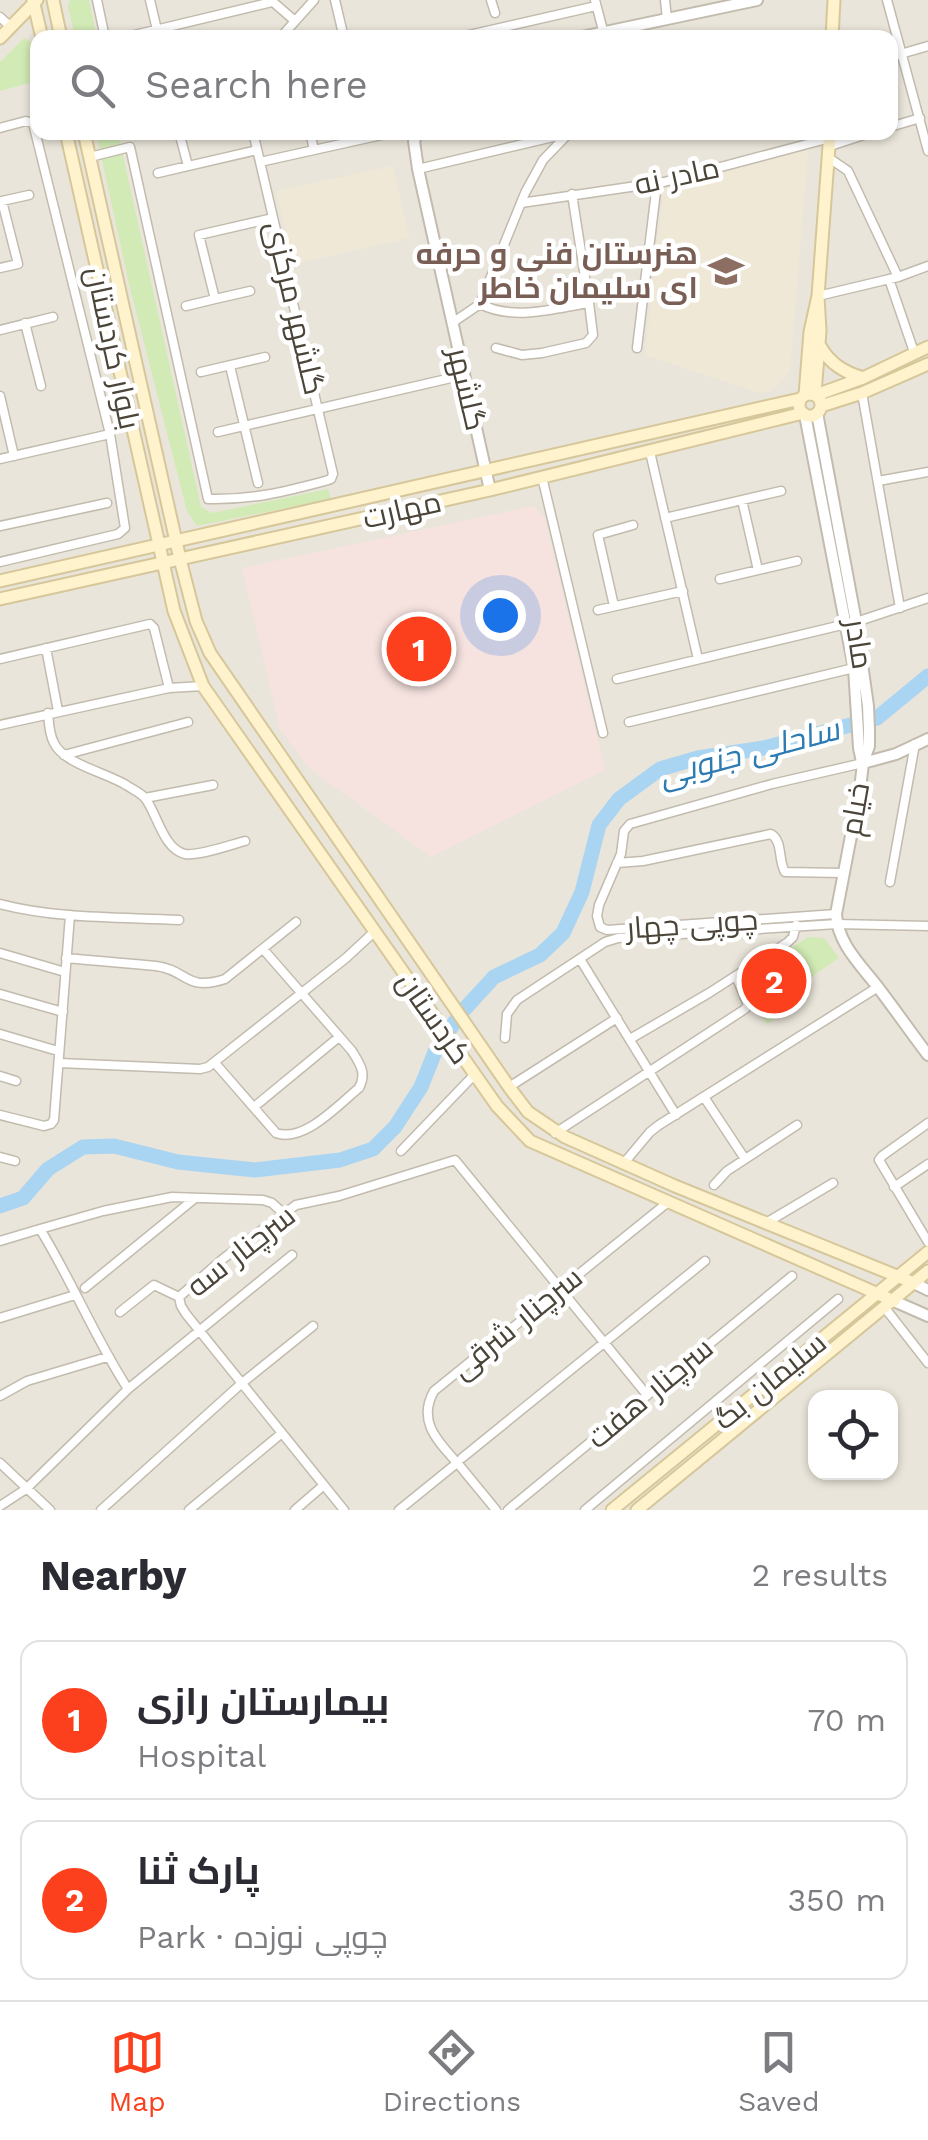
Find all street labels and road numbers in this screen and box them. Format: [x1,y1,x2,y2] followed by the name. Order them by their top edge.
[631,149,723,202] street label: مادر نه
[258,218,332,398] street label: گلشهر مرکزی
[79,263,148,432] street label: بلوار کردستان
[440,342,494,434] street label: گلشهر
[359,484,445,536] street label: مهارت
[838,614,881,672] street label: مادر
[833,780,879,839] street label: خیام
[623,901,759,948] street label: چوپی چهار
[390,965,479,1071] street label: کردستان
[180,1197,303,1305] street label: سرچنار سه
[444,1259,590,1387] street label: سرچنار شرقی
[706,1325,833,1437] street label: سلیمان بگ
[580,1330,721,1457] street label: سرچنار هفت

